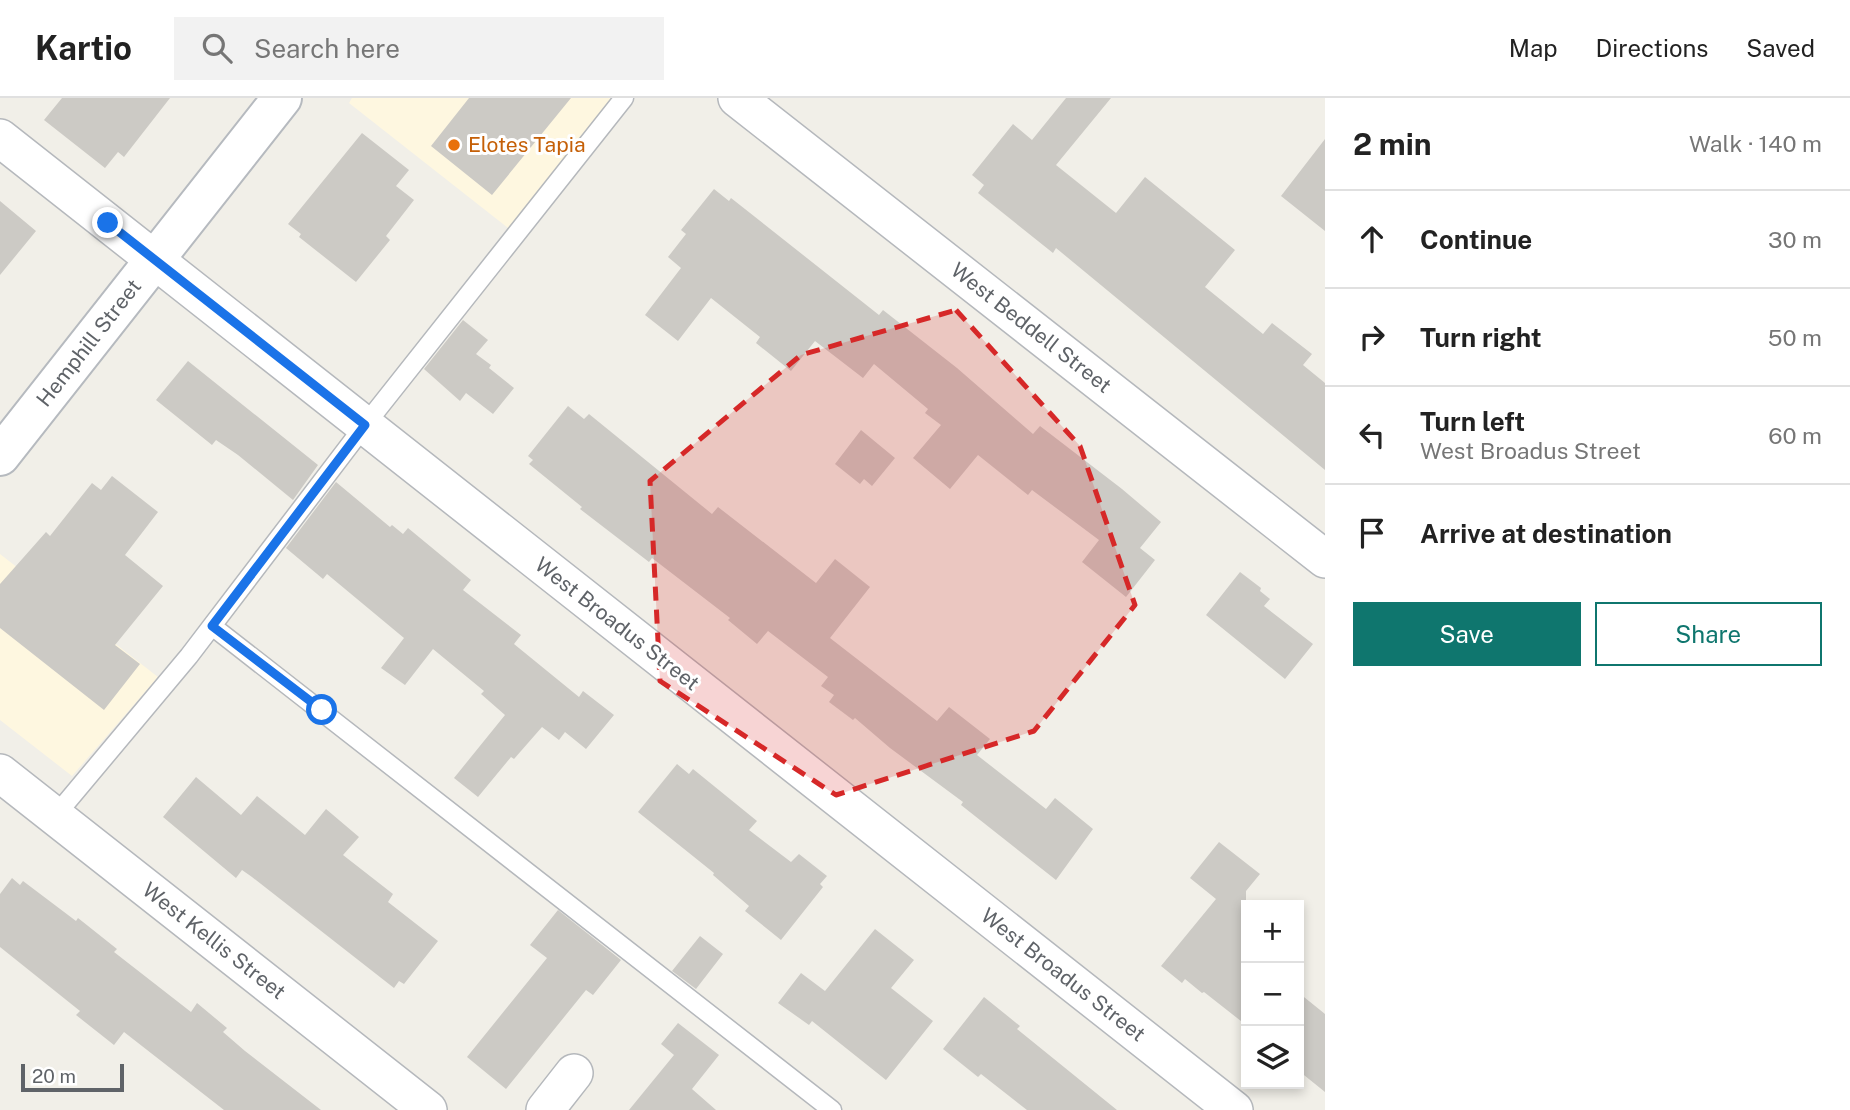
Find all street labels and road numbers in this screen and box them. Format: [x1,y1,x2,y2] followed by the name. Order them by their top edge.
[946,257,1116,398] street label: West Beddell Street
[31,274,146,411] street label: Hemphill Street
[530,552,704,696] street label: West Broadus Street
[138,877,291,1004] street label: West Kellis Street
[976,903,1150,1047] street label: West Broadus Street

